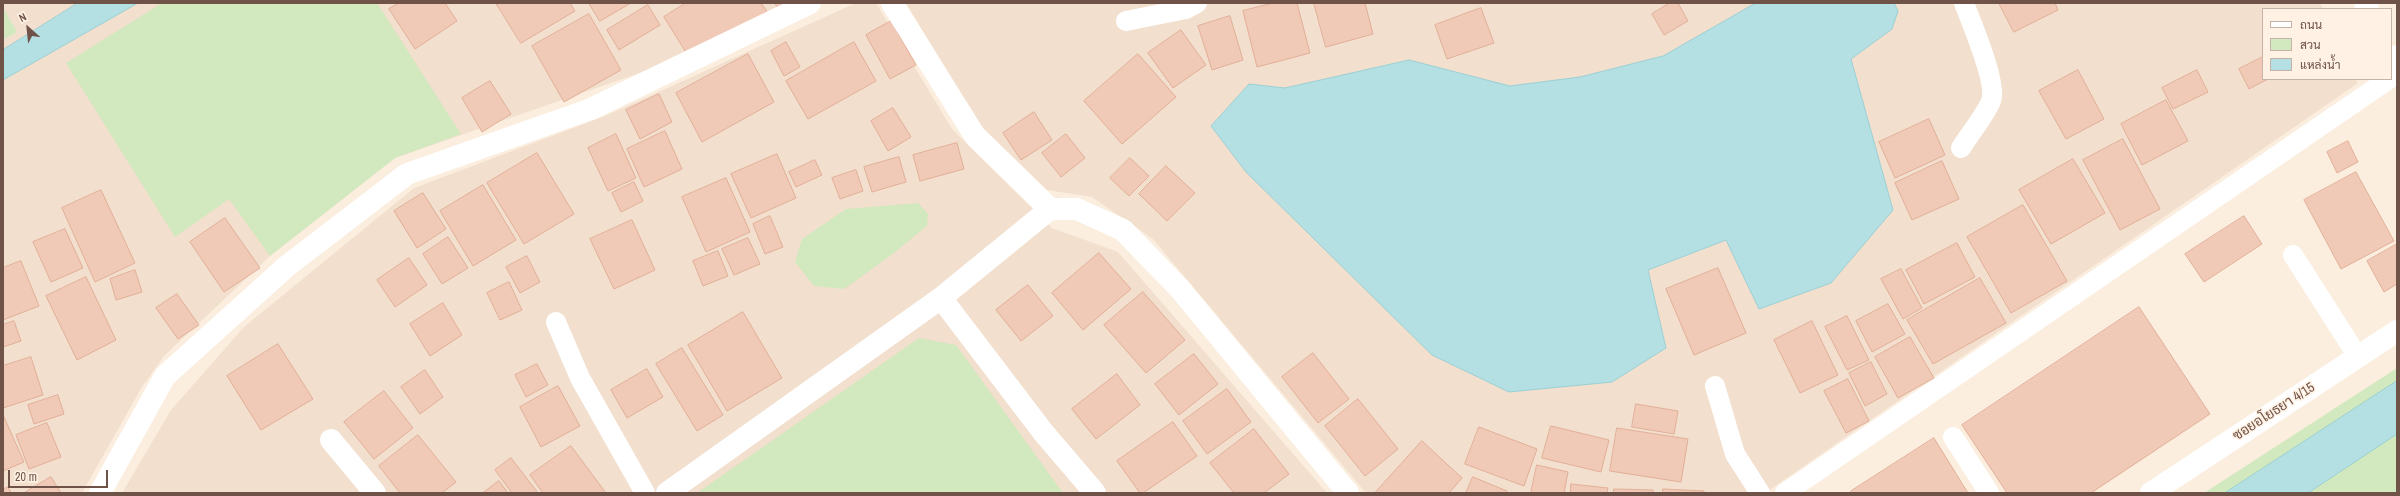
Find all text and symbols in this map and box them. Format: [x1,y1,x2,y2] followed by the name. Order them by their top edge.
[8,8,48,48] north arrow
[2262,8,2392,80] legend
[16,10,29,25] text: N
[2300,17,2322,33] text: ถนน
[2300,37,2321,53] text: สวน
[2300,57,2340,73] text: แหล่งน้ำ
[2230,379,2318,445] street label: ซอยอโยธยา 4/15
[10,462,110,488] scale bar
[15,469,37,485] text: 20 m

